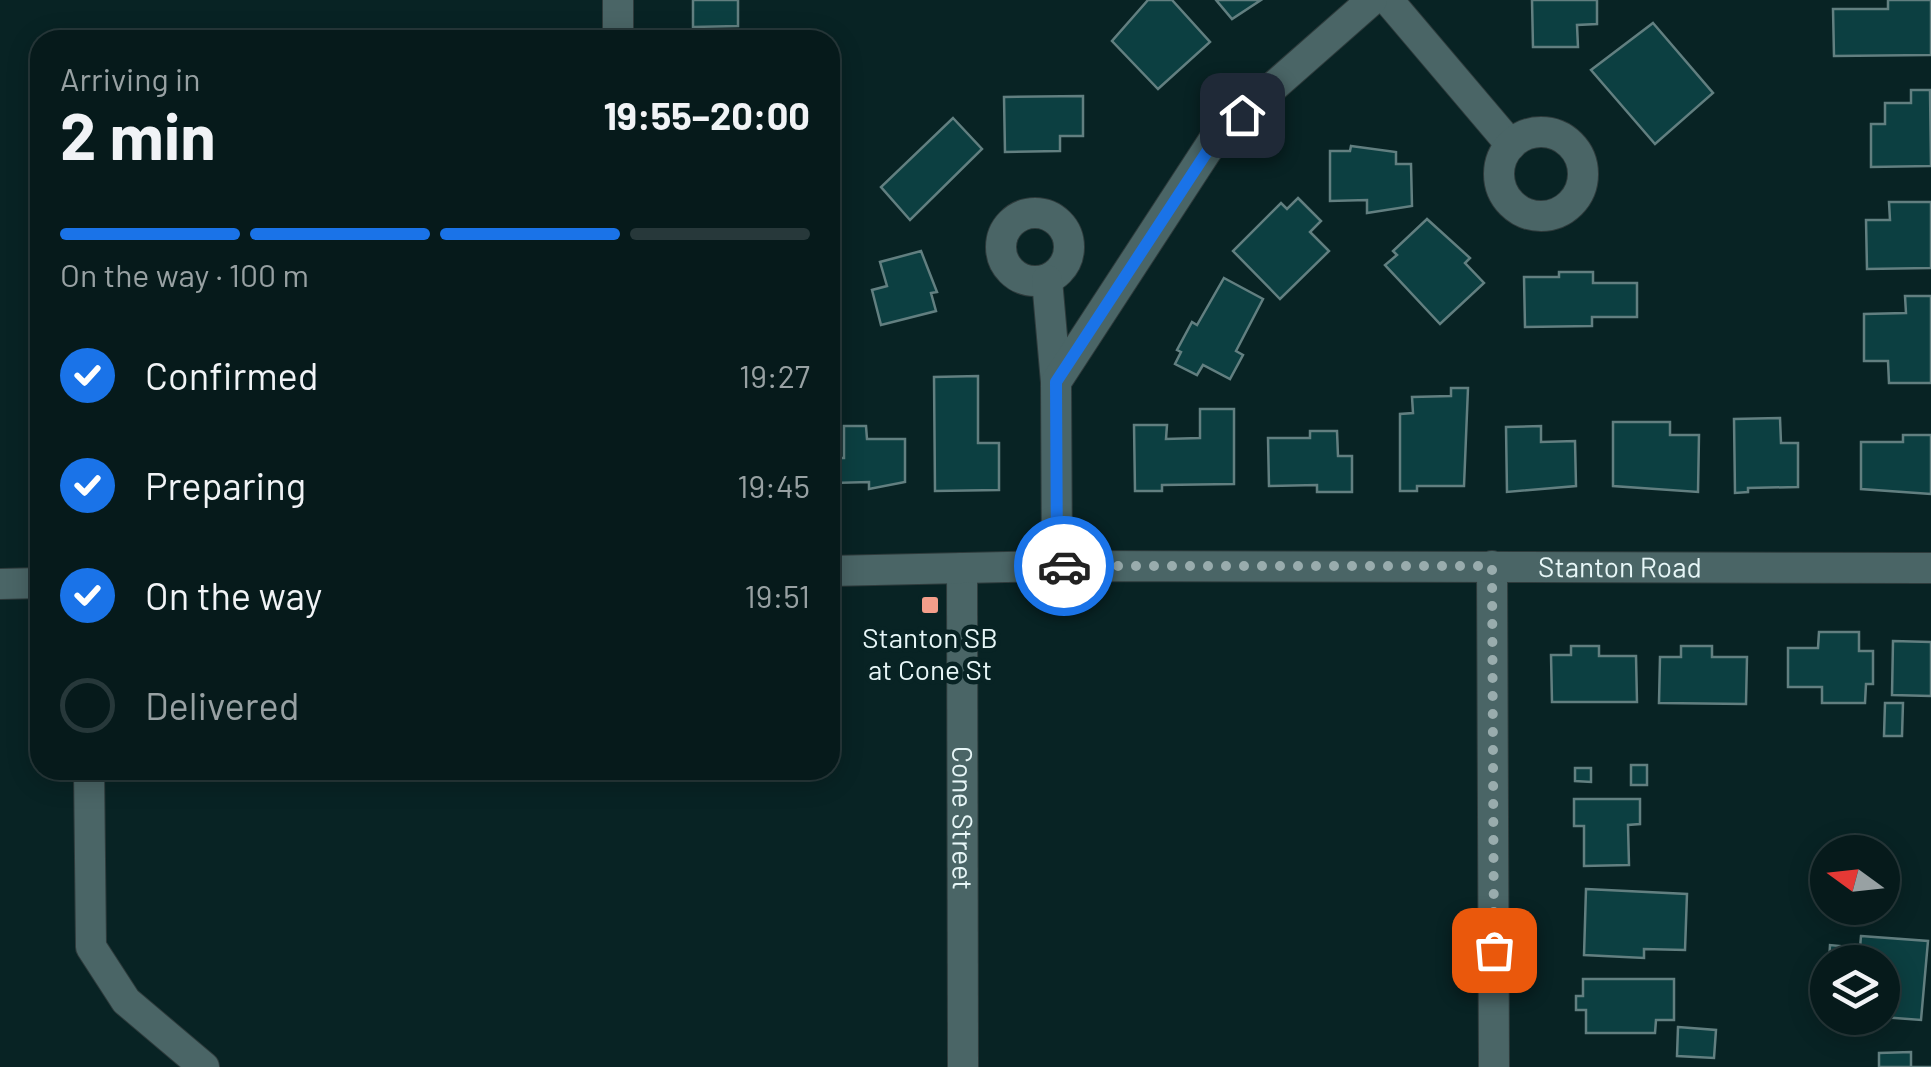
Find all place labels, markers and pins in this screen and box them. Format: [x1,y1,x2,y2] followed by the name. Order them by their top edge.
[1200,73,1285,158] pin
[919,594,941,616] marker: Stanton SB at Cone St
[862,620,998,686] place label: Stanton SB at Cone St
[1452,908,1537,993] pin

